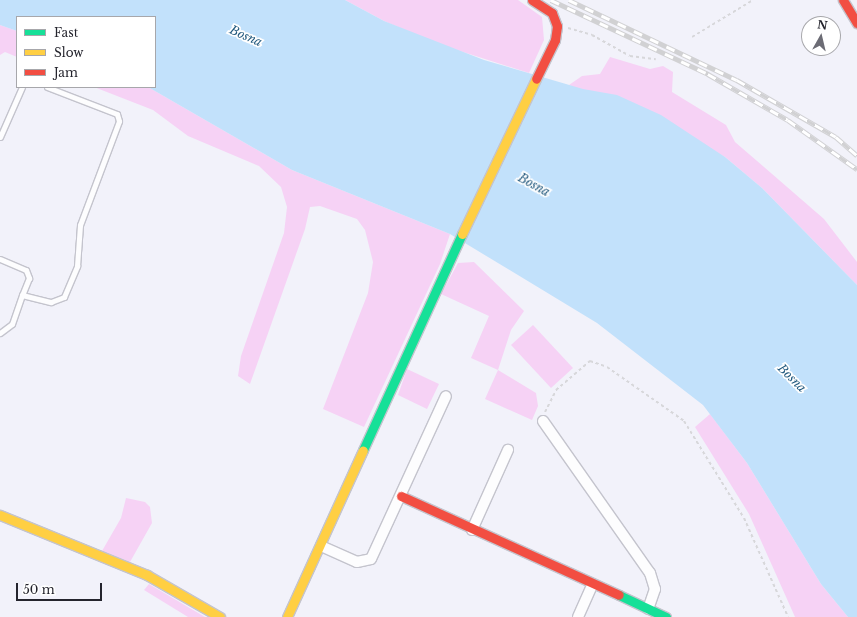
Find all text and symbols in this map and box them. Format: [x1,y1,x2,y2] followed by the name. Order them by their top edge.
[16,16,156,88] legend
[801,16,841,56] north arrow
[816,17,829,33] text: N
[228,23,264,49] water label: Bosna
[54,25,78,40] text: Fast
[54,45,83,60] text: Slow
[54,65,78,80] text: Jam
[516,170,552,200] water label: Bosna
[775,361,809,395] water label: Bosna
[18,575,104,601] scale bar
[23,582,55,597] text: 50 m

